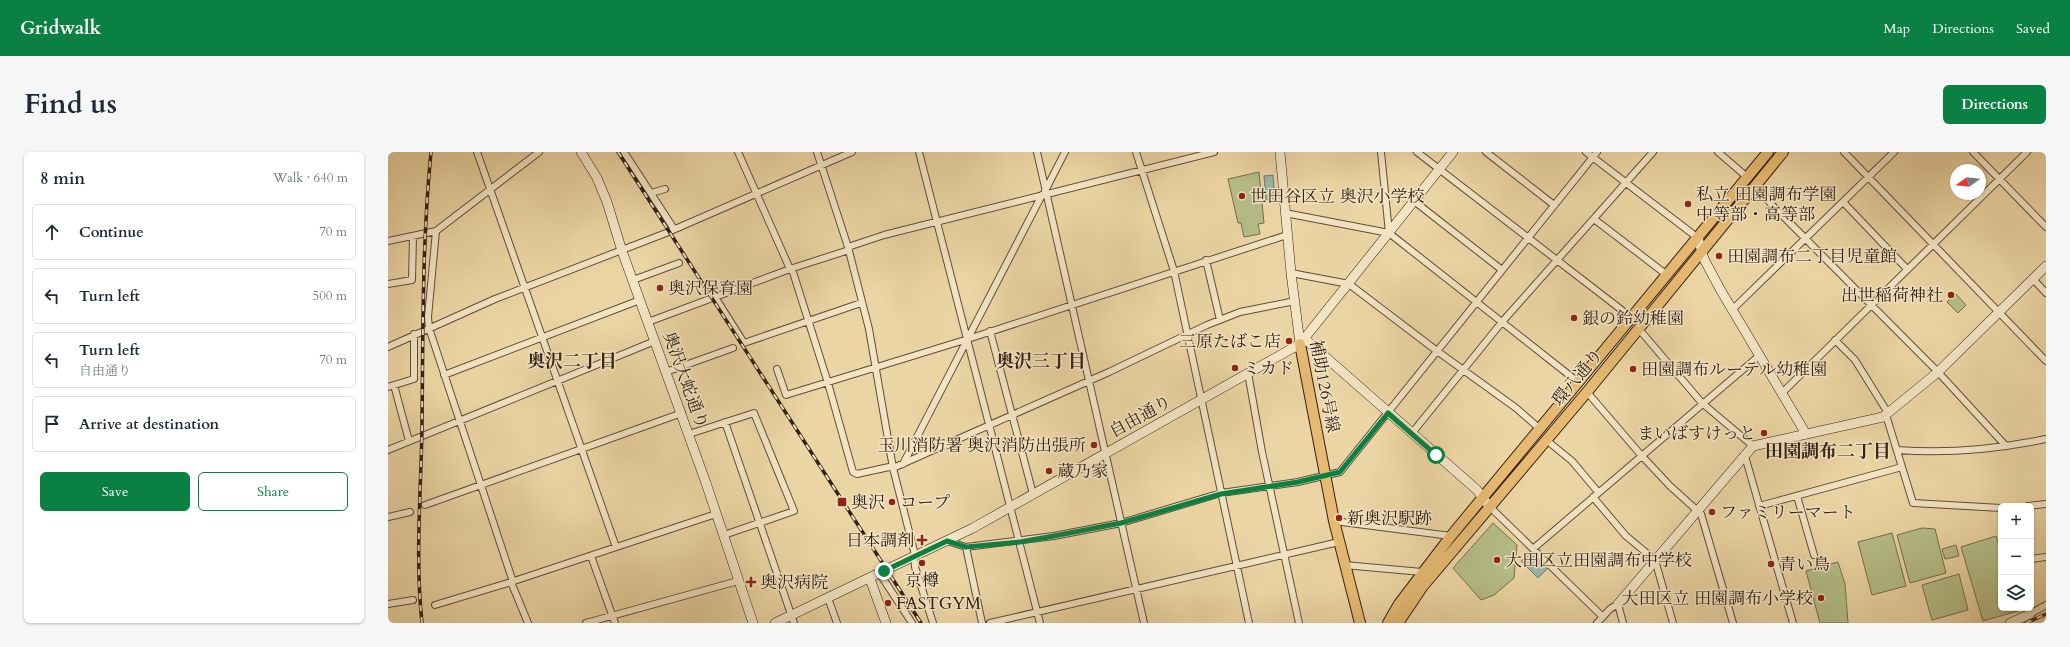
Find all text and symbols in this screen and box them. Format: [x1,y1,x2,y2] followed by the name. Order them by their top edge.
[20,15,101,41] text: Gridwalk
[1884,19,1910,38] text: Map
[1932,19,1994,38] text: Directions
[2016,19,2050,38] text: Saved
[24,85,117,123] text: Find us
[1943,85,2046,124] button: Directions
[1950,164,1986,200] north arrow
[40,167,85,190] text: 8 min
[273,169,348,187] text: Walk · 640 m
[1696,183,1837,226] place label: 私立 田園調布学園 中等部・高等部
[1250,185,1425,208] place label: 世田谷区立 奥沢小学校
[1237,191,1247,201] marker: 世田谷区立 奥沢小学校
[1683,199,1693,209] marker: 私立 田園調布学園 中等部・高等部
[41,221,63,243] icon: ahead
[79,222,144,242] text: Continue
[319,223,347,241] text: 70 m
[1727,245,1897,268] place label: 田園調布二丁目児童館
[1714,251,1724,261] marker: 田園調布二丁目児童館
[668,277,753,300] place label: 奥沢保育園
[655,283,665,293] marker: 奥沢保育園
[1841,284,1943,307] place label: 出世稲荷神社
[41,285,63,307] icon: left
[79,286,140,306] text: Turn left
[313,287,347,305] text: 500 m
[1946,290,1956,300] marker: 出世稲荷神社
[1582,307,1684,330] place label: 銀の鈴幼稚園
[1569,313,1579,323] marker: 銀の鈴幼稚園
[657,328,714,432] street label: 奥沢大蛇通り
[1179,330,1281,353] place label: 三原たばこ店
[1284,336,1294,346] marker: 三原たばこ店
[1304,338,1345,434] street label: 補助126号線
[79,340,140,360] text: Turn left
[1547,344,1608,411] street label: 環八通り
[41,349,63,371] icon: left
[527,349,617,374] district label: 奥沢二丁目
[996,349,1086,374] district label: 奥沢三丁目
[319,351,347,369] text: 70 m
[1243,357,1294,380] place label: ミカド
[1641,358,1827,381] place label: 田園調布ルーテル幼稚園
[79,362,131,380] text: 自由通り
[1230,363,1240,373] marker: ミカド
[1628,364,1638,374] marker: 田園調布ルーテル幼稚園
[1105,390,1176,443] street label: 自由通り
[41,413,63,435] icon: arrive
[79,414,219,434] text: Arrive at destination
[1637,422,1756,445] place label: まいばすけっと
[1759,428,1769,438] marker: まいばすけっと
[877,434,1086,457] place label: 玉川消防署 奥沢消防出張所
[1765,439,1891,464] district label: 田園調布二丁目
[1089,440,1099,450] marker: 玉川消防署 奥沢消防出張所
[1427,446,1445,464] route start
[1057,460,1108,483] place label: 蔵乃家
[1044,466,1054,476] marker: 蔵乃家
[40,472,190,511] button: Save
[198,472,348,511] button: Share
[851,491,885,514] place label: 奥沢
[900,491,950,514] place label: コープ
[836,496,848,508] marker: 奥沢
[887,497,897,507] marker: コープ
[1720,501,1856,524] place label: ファミリーマート
[1998,503,2034,611] map controls
[1998,503,2034,539] button: +
[1347,507,1432,530] place label: 新奥沢駅跡
[1707,507,1717,517] marker: ファミリーマート
[1334,513,1344,523] marker: 新奥沢駅跡
[846,529,914,552] place label: 日本調剤
[917,535,927,545] marker: 日本調剤
[1998,539,2034,575] button: −
[1505,549,1692,572] place label: 大田区立田園調布中学校
[1779,553,1830,576] place label: 青い鳥
[1492,555,1502,565] marker: 大田区立田園調布中学校
[917,558,927,568] marker: 京樽
[1766,559,1776,569] marker: 青い鳥
[875,562,893,580] route end
[905,569,939,592] place label: 京樽
[760,571,828,594] place label: 奥沢病院
[1998,575,2034,611] button: layers
[745,576,757,588] marker: 奥沢病院
[1621,587,1813,610] place label: 大田区立 田園調布小学校
[896,592,981,615] place label: FASTGYM
[1816,593,1826,603] marker: 大田区立 田園調布小学校
[883,598,893,608] marker: FASTGYM

